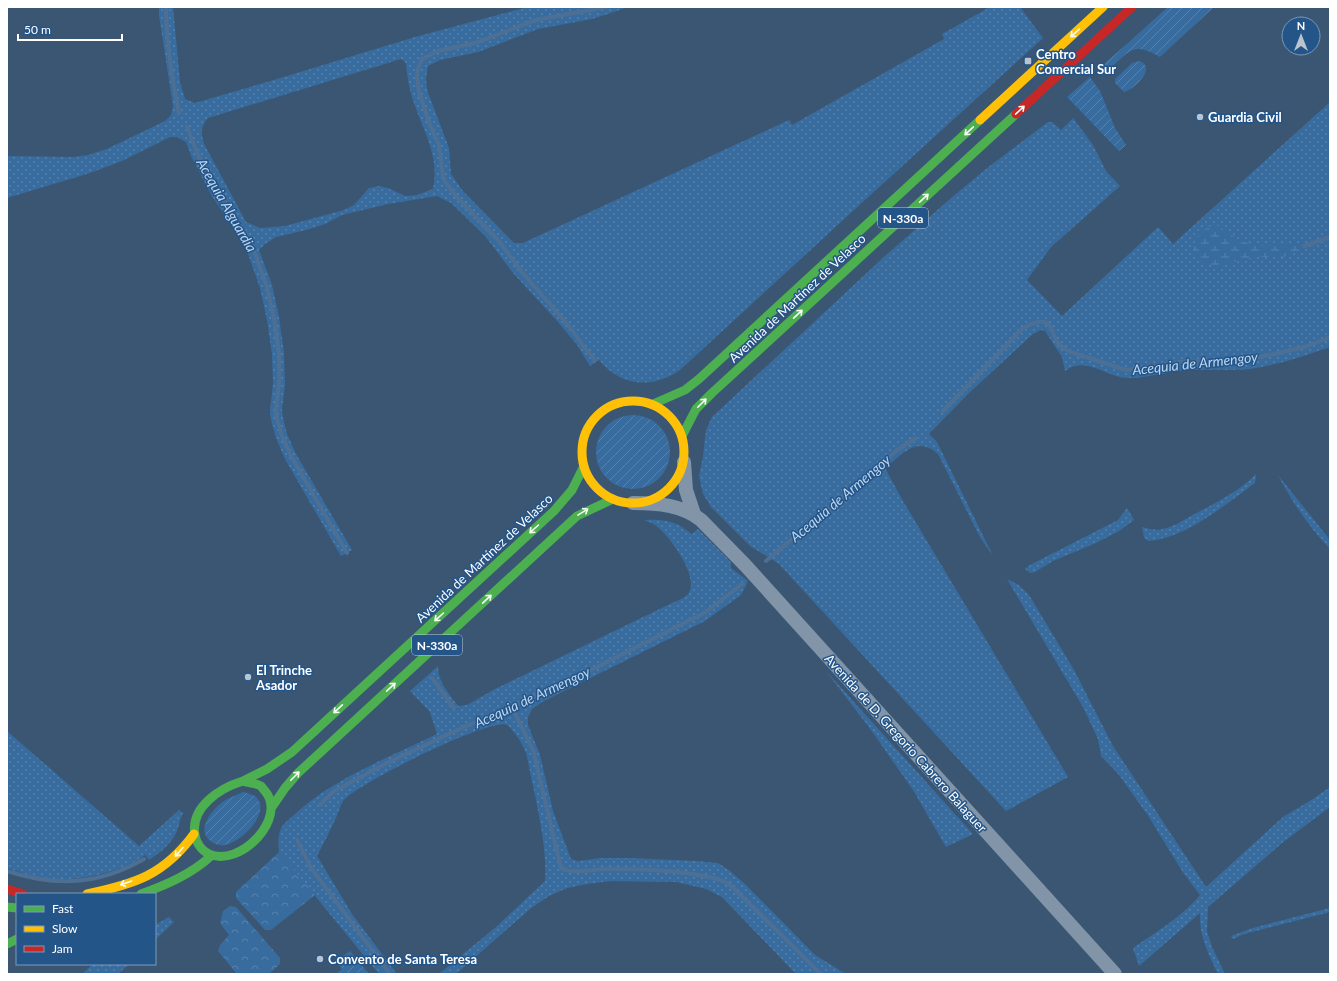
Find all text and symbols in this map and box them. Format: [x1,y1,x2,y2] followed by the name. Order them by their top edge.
[18,16,122,42] scale bar
[1281,16,1321,56] north arrow
[1297,19,1305,32] text: N
[24,22,51,37] text: 50 m
[1069,29,1080,38] one-way arrow
[1036,46,1116,77] place label: Centro Comercial Sur
[1023,56,1033,66] marker: Centro Comercial Sur
[1015,105,1025,114] one-way arrow
[1208,109,1282,125] place label: Guardia Civil
[1195,112,1205,122] marker: Guardia Civil
[963,126,974,135] one-way arrow
[193,154,261,255] water label: Acequia Alguardia
[919,193,929,202] one-way arrow
[878,208,928,228] road number: N-330a
[725,230,869,366] street label: Avenida de Martínez de Velasco
[793,310,803,319] one-way arrow
[1131,348,1259,378] water label: Acequia de Armengoy
[698,398,707,408] one-way arrow
[786,451,894,546] water label: Acequia de Armengoy
[412,490,556,626] street label: Avenida de Martínez de Velasco
[577,508,589,516] one-way arrow
[530,524,540,533] one-way arrow
[481,595,492,604] one-way arrow
[434,612,444,621] one-way arrow
[412,635,462,655] road number: N-330a
[822,650,991,836] street label: Avenida de D. Gregorio Cabrero Balaguer
[255,662,312,693] place label: El Trinche Asador
[470,663,593,732] water label: Acequia de Armengoy
[243,672,253,682] marker: El Trinche Asador
[386,683,396,692] one-way arrow
[332,705,343,714] one-way arrow
[290,771,300,781] one-way arrow
[175,847,184,858] one-way arrow
[121,880,133,888] one-way arrow
[16,893,156,965] legend
[52,901,74,916] text: Fast
[52,921,78,936] text: Slow
[52,941,73,956] text: Jam
[328,951,477,967] place label: Convento de Santa Teresa
[315,954,325,964] marker: Convento de Santa Teresa

